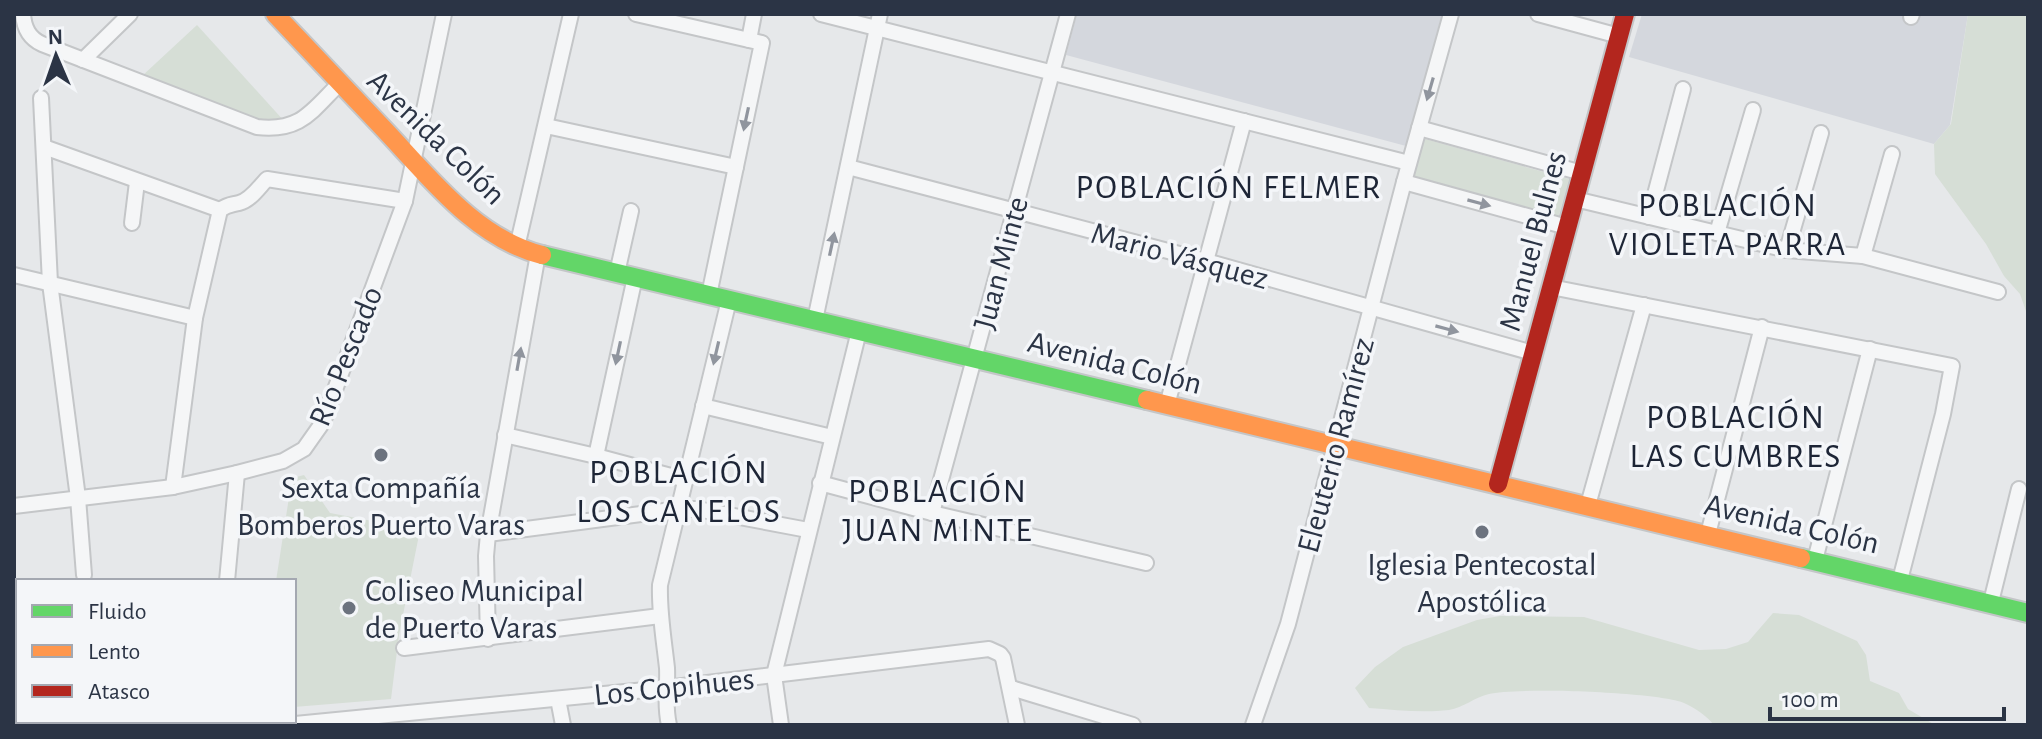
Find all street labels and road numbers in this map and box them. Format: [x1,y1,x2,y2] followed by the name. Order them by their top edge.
[361,64,511,211] street label: Avenida Colón
[1494,148,1572,335] street label: Manuel Bulnes
[968,193,1034,333] street label: Juan Minte
[1088,217,1272,295] street label: Mario Vásquez
[303,282,388,431] street label: Río Pescado
[1024,326,1205,400] street label: Avenida Colón
[1292,334,1380,556] street label: Eleuterio Ramírez
[1701,488,1882,560] street label: Avenida Colón
[592,663,756,711] street label: Los Copihues

